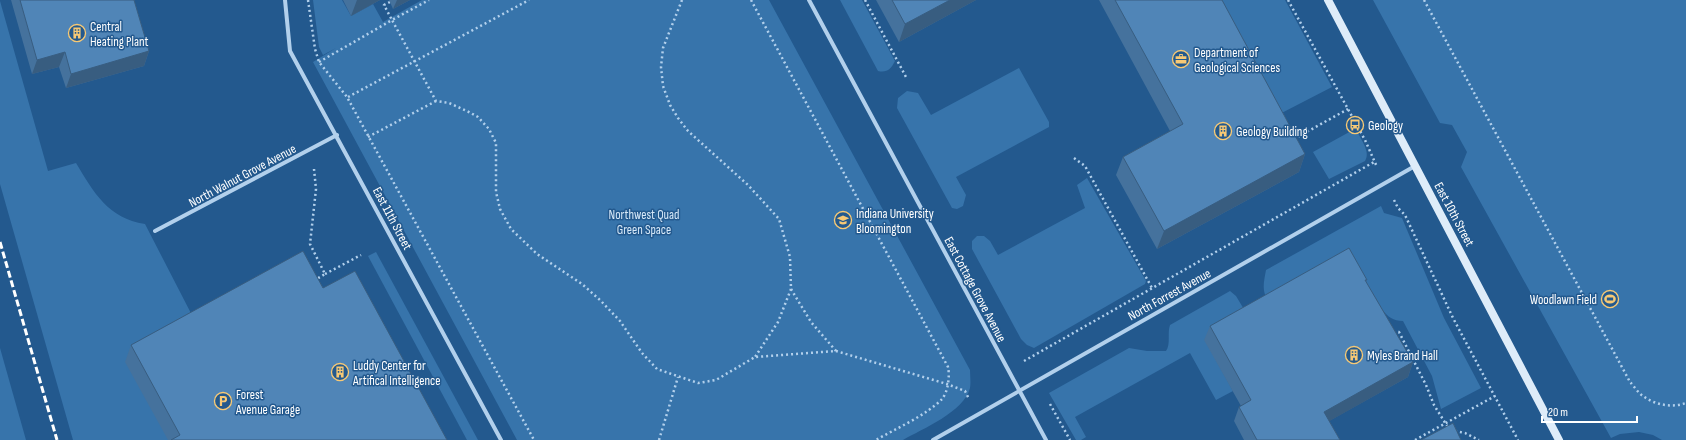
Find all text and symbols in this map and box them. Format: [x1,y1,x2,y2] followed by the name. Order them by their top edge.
[90,19,149,50] place label: Central Heating Plant
[67,23,87,43] building icon: Central Heating Plant
[1194,45,1280,76] place label: Department of Geological Sciences
[1171,49,1191,69] office icon: Department of Geological Sciences
[1345,115,1365,135] bus stop icon: Geology
[1368,118,1403,134] place label: Geology
[1213,121,1233,141] building icon: Geology Building
[1236,124,1308,140] place label: Geology Building
[186,141,299,211] street label: North Walnut Grove Avenue
[1431,180,1478,249] street label: East 10th Street
[369,184,415,253] street label: East 11th Street
[856,206,934,237] place label: Indiana University Bloomington
[609,207,679,238] park label: Northwest Quad Green Space
[833,210,853,230] school or university icon: Indiana University Bloomington
[941,234,1010,345] street label: East Cottage Grove Avenue
[1125,265,1214,324] street label: North Forrest Avenue
[1600,289,1620,309] sports icon: Woodlawn Field
[1530,292,1597,308] place label: Woodlawn Field
[1344,345,1364,365] building icon: Myles Brand Hall
[1367,348,1438,364] place label: Myles Brand Hall
[352,358,440,389] place label: Luddy Center for Artifical Intelligence
[330,362,350,382] building icon: Luddy Center for Artifical Intelligence
[235,387,300,418] place label: Forest Avenue Garage
[213,391,233,411] parking icon: Forest Avenue Garage
[1542,398,1637,424] scale bar
[1548,405,1568,420] text: 20 m

